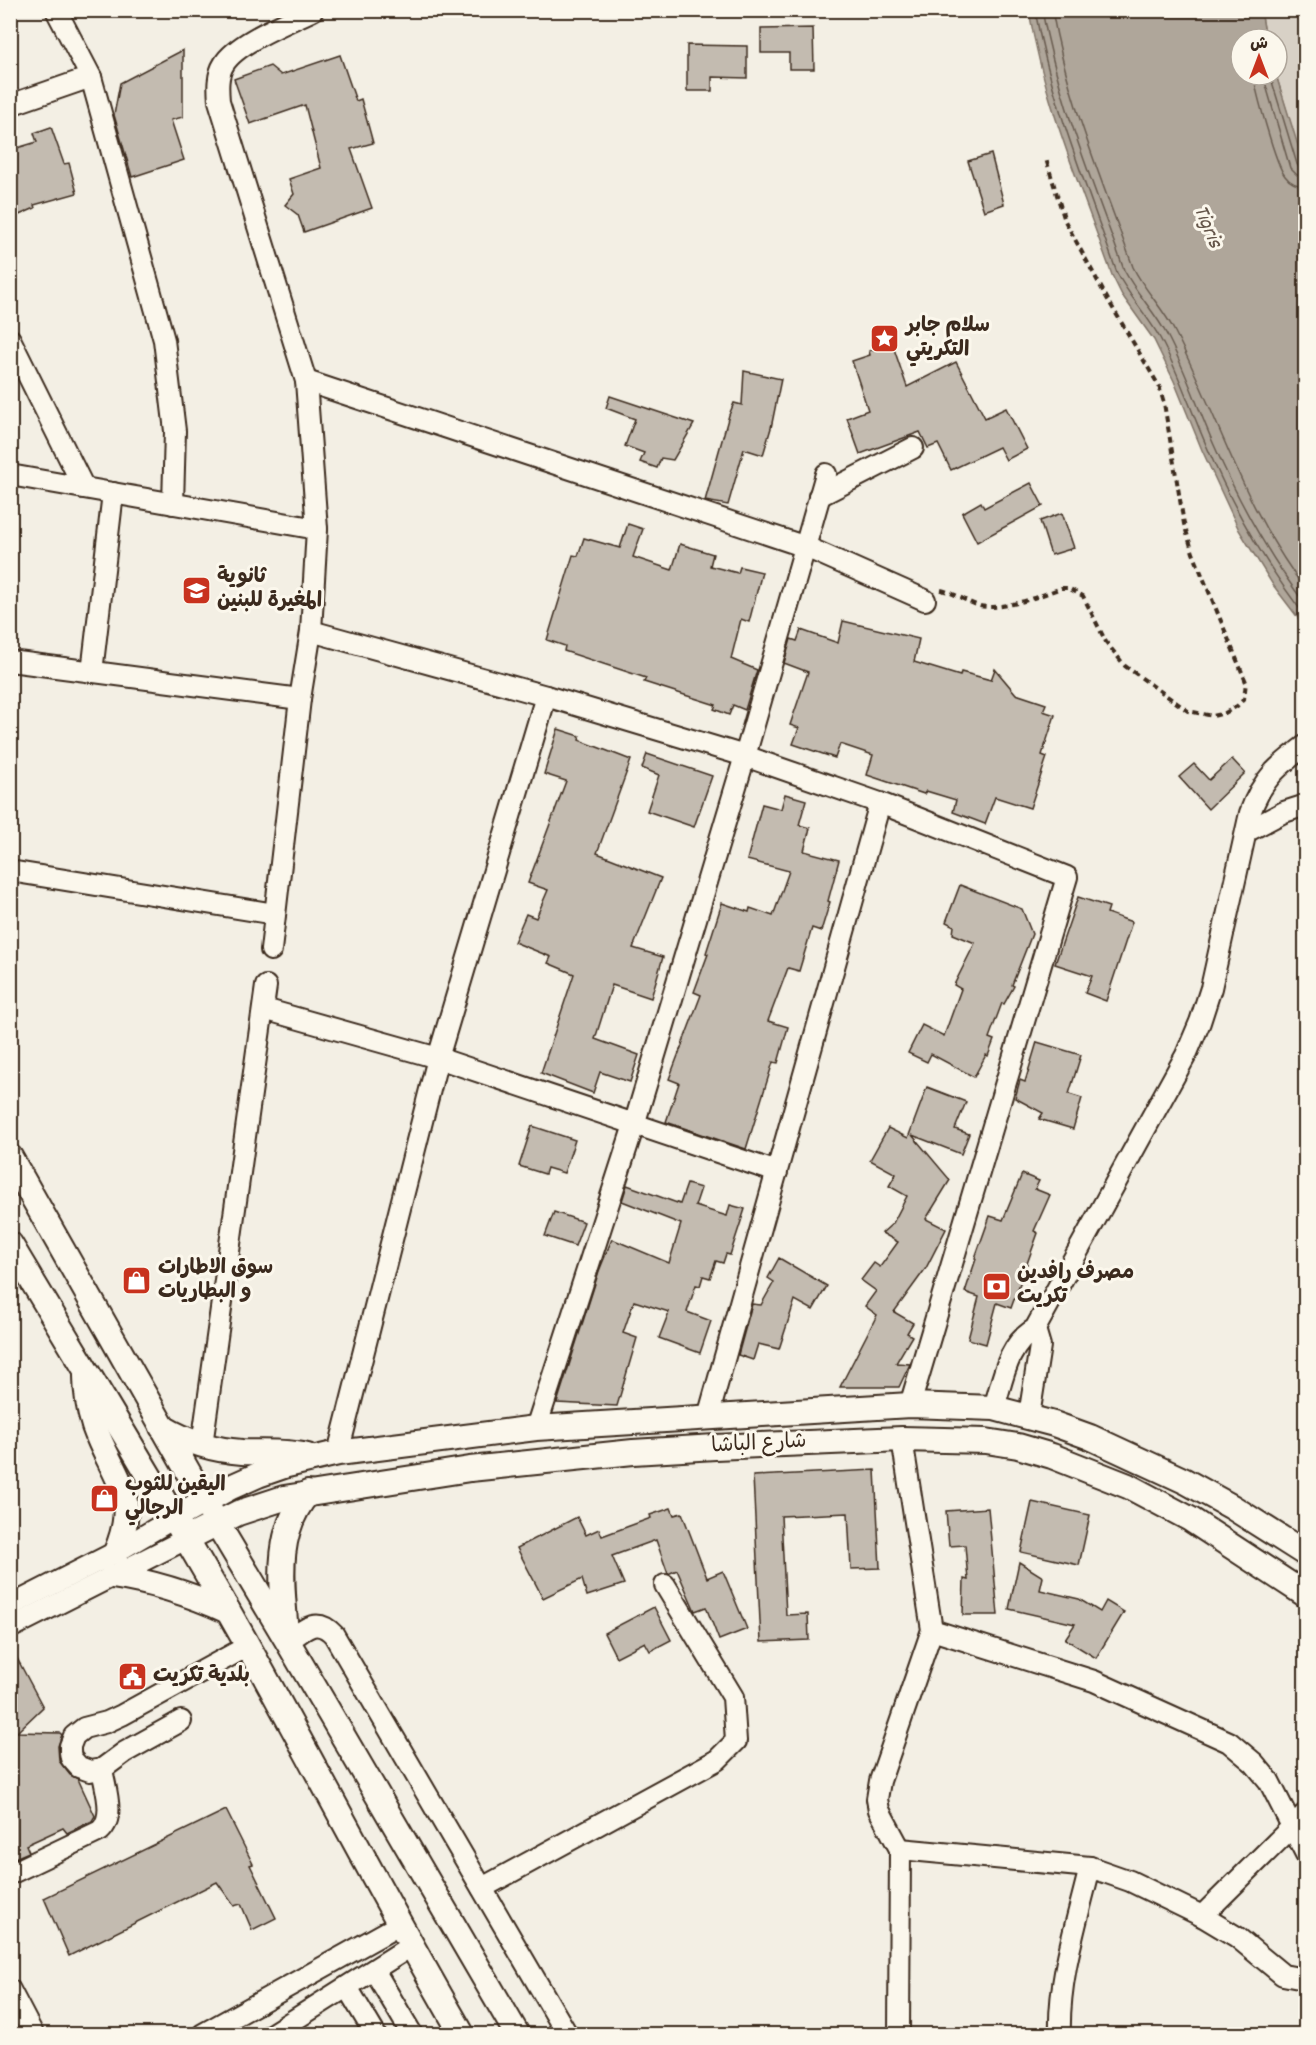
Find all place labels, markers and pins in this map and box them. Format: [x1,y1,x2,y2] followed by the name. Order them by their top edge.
[904,312,990,367] place label: سلام جابر التكريتي
[869,323,901,355] place icon: سلام جابر التكريتي
[217,563,322,617] place label: ثانوية المغيرة للبنين
[180,574,212,606] school or university icon: ثانوية المغيرة للبنين
[158,1254,273,1308] place label: سوق الاطارات و البطاريات
[1017,1259,1134,1313] place label: مصرف رافدين تكريت
[121,1265,153,1297] shop icon: سوق الاطارات و البطاريات
[980,1270,1012,1302] bank icon: مصرف رافدين تكريت
[125,1471,226,1526] place label: اليقين للثوب الرجالي
[88,1482,120,1514] shop icon: اليقين للثوب الرجالي
[116,1661,148,1693] public building icon: بلدية تكريت
[153,1662,250,1692] place label: بلدية تكريت

